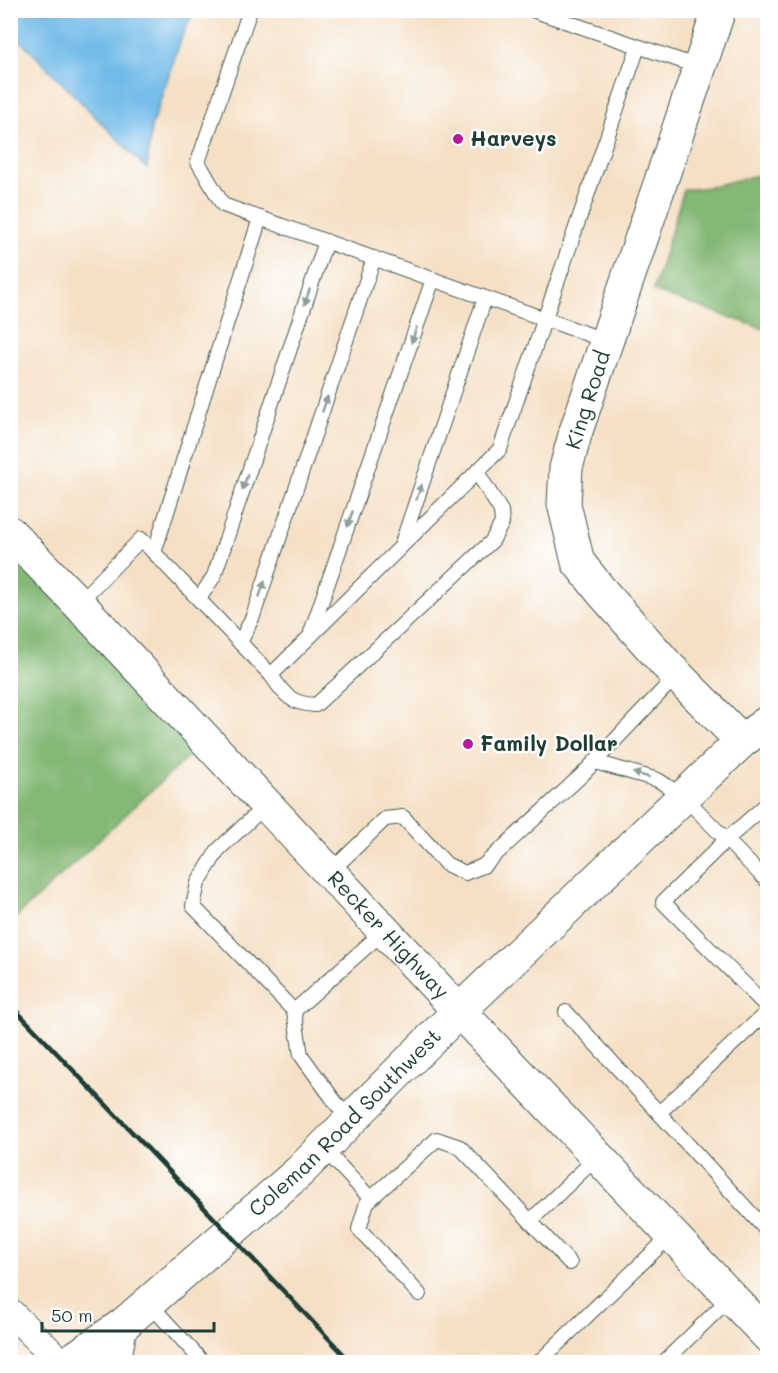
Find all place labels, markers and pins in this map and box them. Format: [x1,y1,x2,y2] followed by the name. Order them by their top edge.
[470,124,557,152] place label: Harveys
[451,132,465,146] marker: Harveys
[480,729,618,757] place label: Family Dollar
[461,737,475,751] marker: Family Dollar

